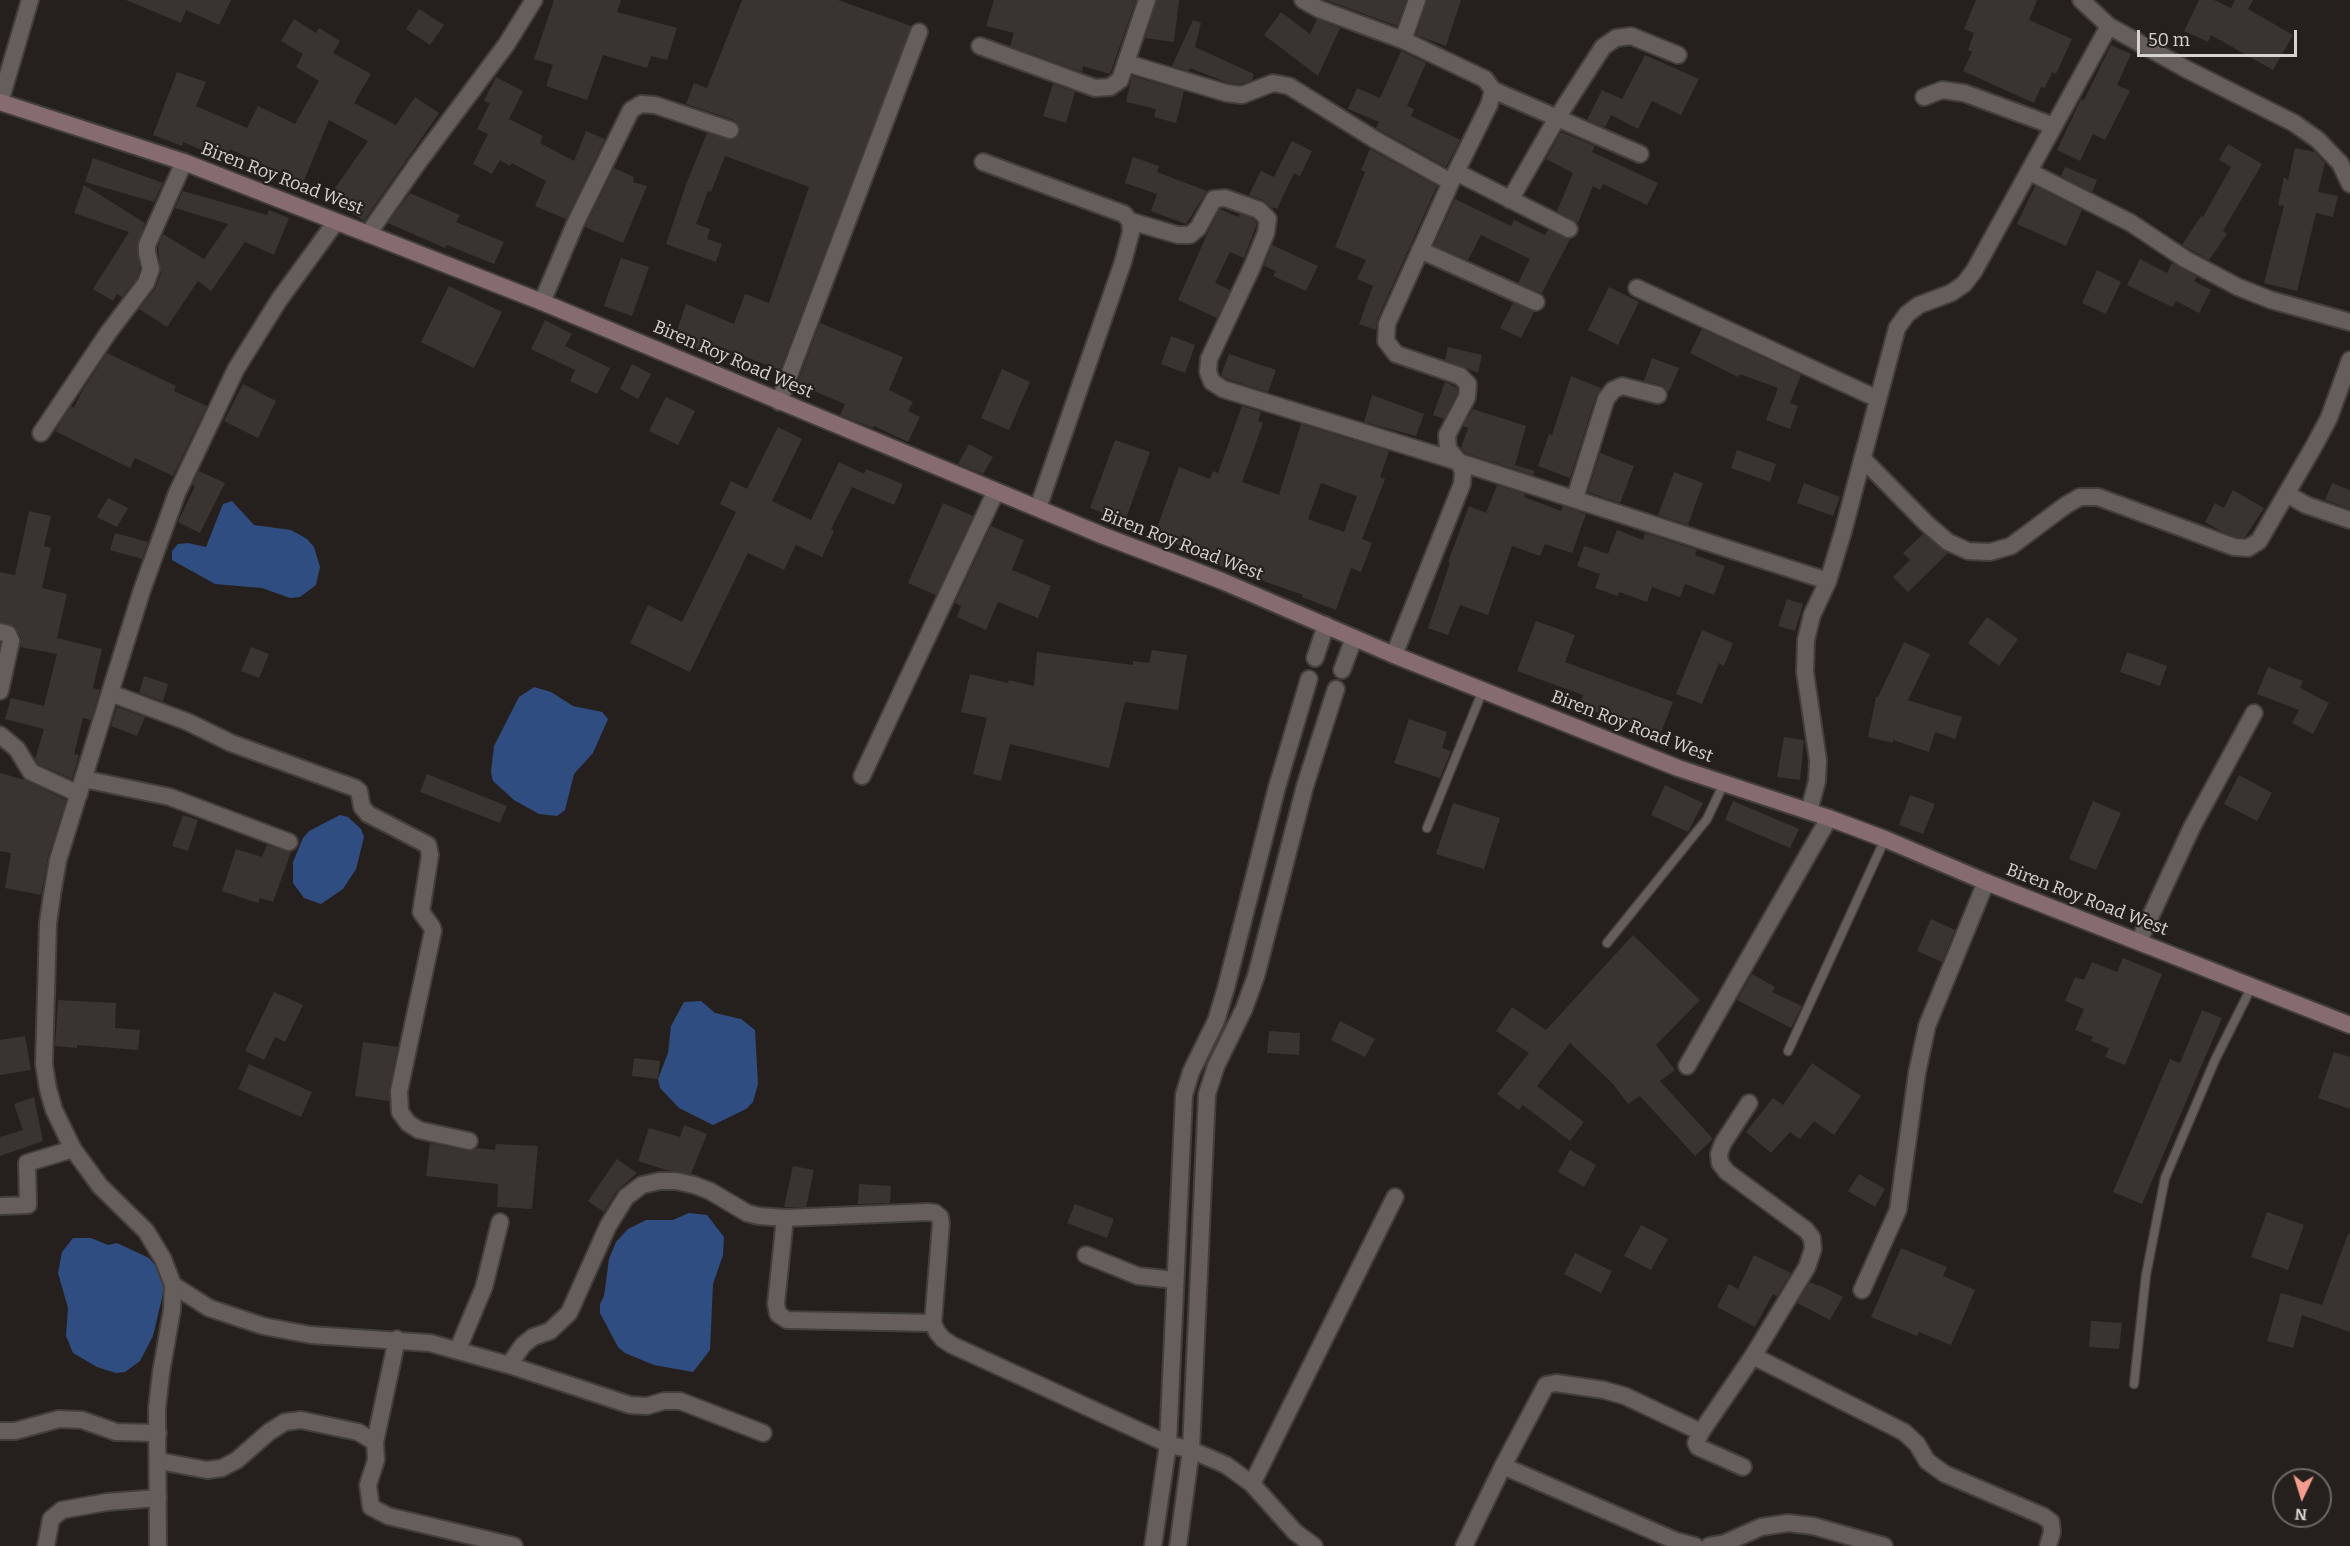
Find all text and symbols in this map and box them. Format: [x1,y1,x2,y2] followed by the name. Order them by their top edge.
[2140,18,2300,56] scale bar
[2148,29,2190,51] text: 50 m
[198,138,366,220] street label: Biren Roy Road West
[650,317,816,403] street label: Biren Roy Road West
[1098,504,1266,586] street label: Biren Roy Road West
[1548,686,1716,768] street label: Biren Roy Road West
[2003,859,2171,941] street label: Biren Roy Road West
[2272,1468,2332,1528] north arrow
[2294,1505,2308,1524] text: N

